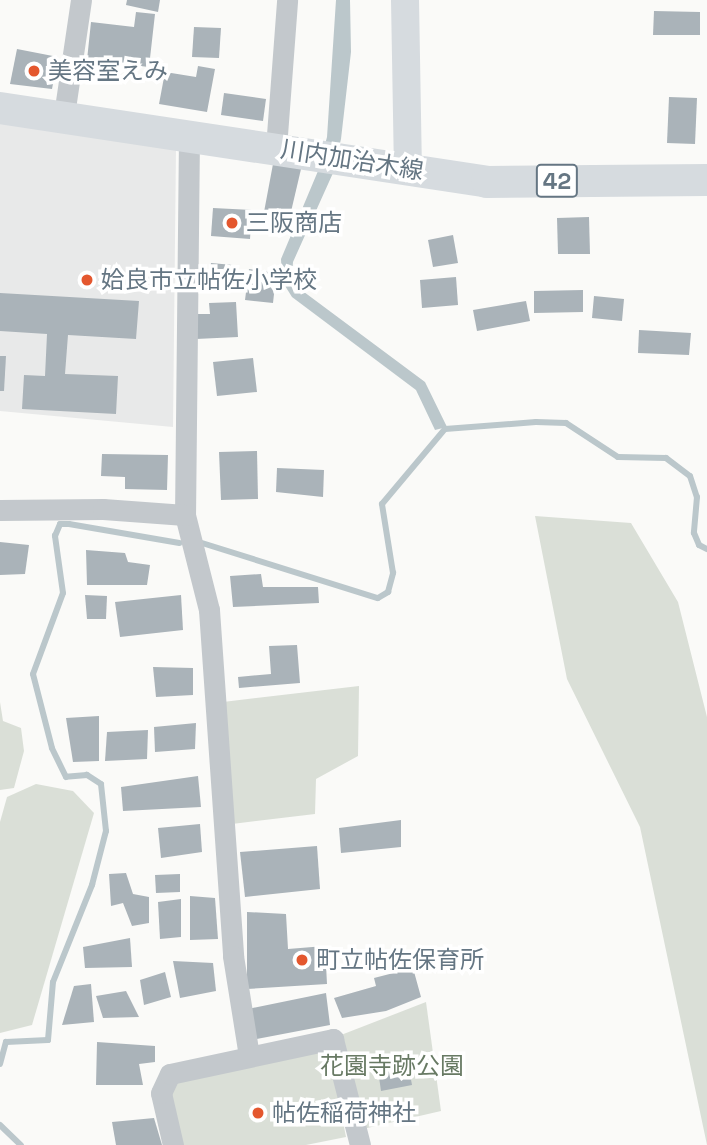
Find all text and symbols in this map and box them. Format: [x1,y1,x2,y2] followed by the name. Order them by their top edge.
[48,57,168,85] place label: 美容室えみ
[26,63,42,79] marker: 美容室えみ
[279,135,425,185] street label: 川内加治木線
[534,162,580,200] road number: 42
[246,209,342,237] place label: 三阪商店
[224,215,240,231] marker: 三阪商店
[101,266,317,294] place label: 姶良市立帖佐小学校
[79,272,95,288] marker: 姶良市立帖佐小学校
[316,946,484,974] place label: 町立帖佐保育所
[294,952,310,968] marker: 町立帖佐保育所
[320,1052,464,1080] park label: 花園寺跡公園
[272,1099,416,1127] place label: 帖佐稲荷神社
[250,1105,266,1121] marker: 帖佐稲荷神社

